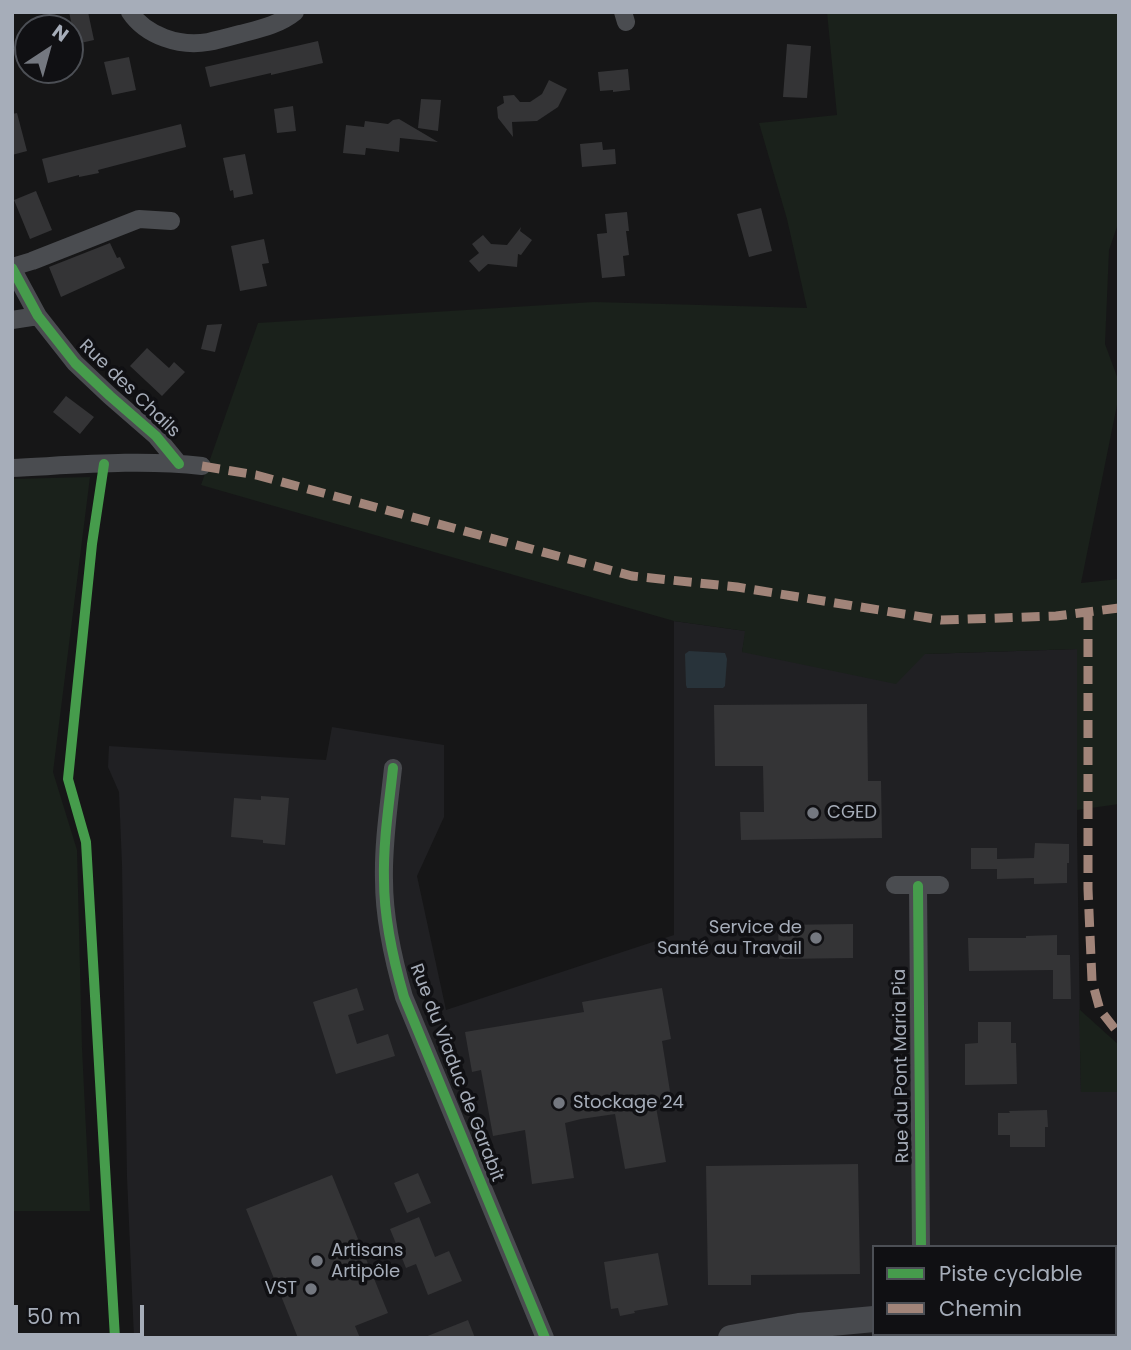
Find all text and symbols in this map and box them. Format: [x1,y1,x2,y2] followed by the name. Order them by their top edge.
[14,14,84,84] north arrow
[47,18,74,48] text: N
[74,335,184,443] street label: Rue des Chails
[827,802,877,824] place label: CGED
[805,805,821,821] marker: CGED
[657,917,802,960] place label: Service de Santé au Travail
[808,930,824,946] marker: Service de Santé au Travail
[404,961,508,1185] street label: Rue du Viaduc de Garabit
[890,969,914,1163] street label: Rue du Pont Maria Pia
[573,1092,684,1114] place label: Stockage 24
[551,1095,567,1111] marker: Stockage 24
[331,1240,403,1282] place label: Artisans Artipôle
[872,1245,1117,1336] legend
[309,1253,325,1269] marker: Artisans Artipôle
[939,1259,1083,1288] text: Piste cyclable
[265,1278,297,1300] place label: VST
[303,1281,319,1297] marker: VST
[18,1290,147,1334] scale bar
[939,1294,1022,1323] text: Chemin
[27,1302,81,1331] text: 50 m

